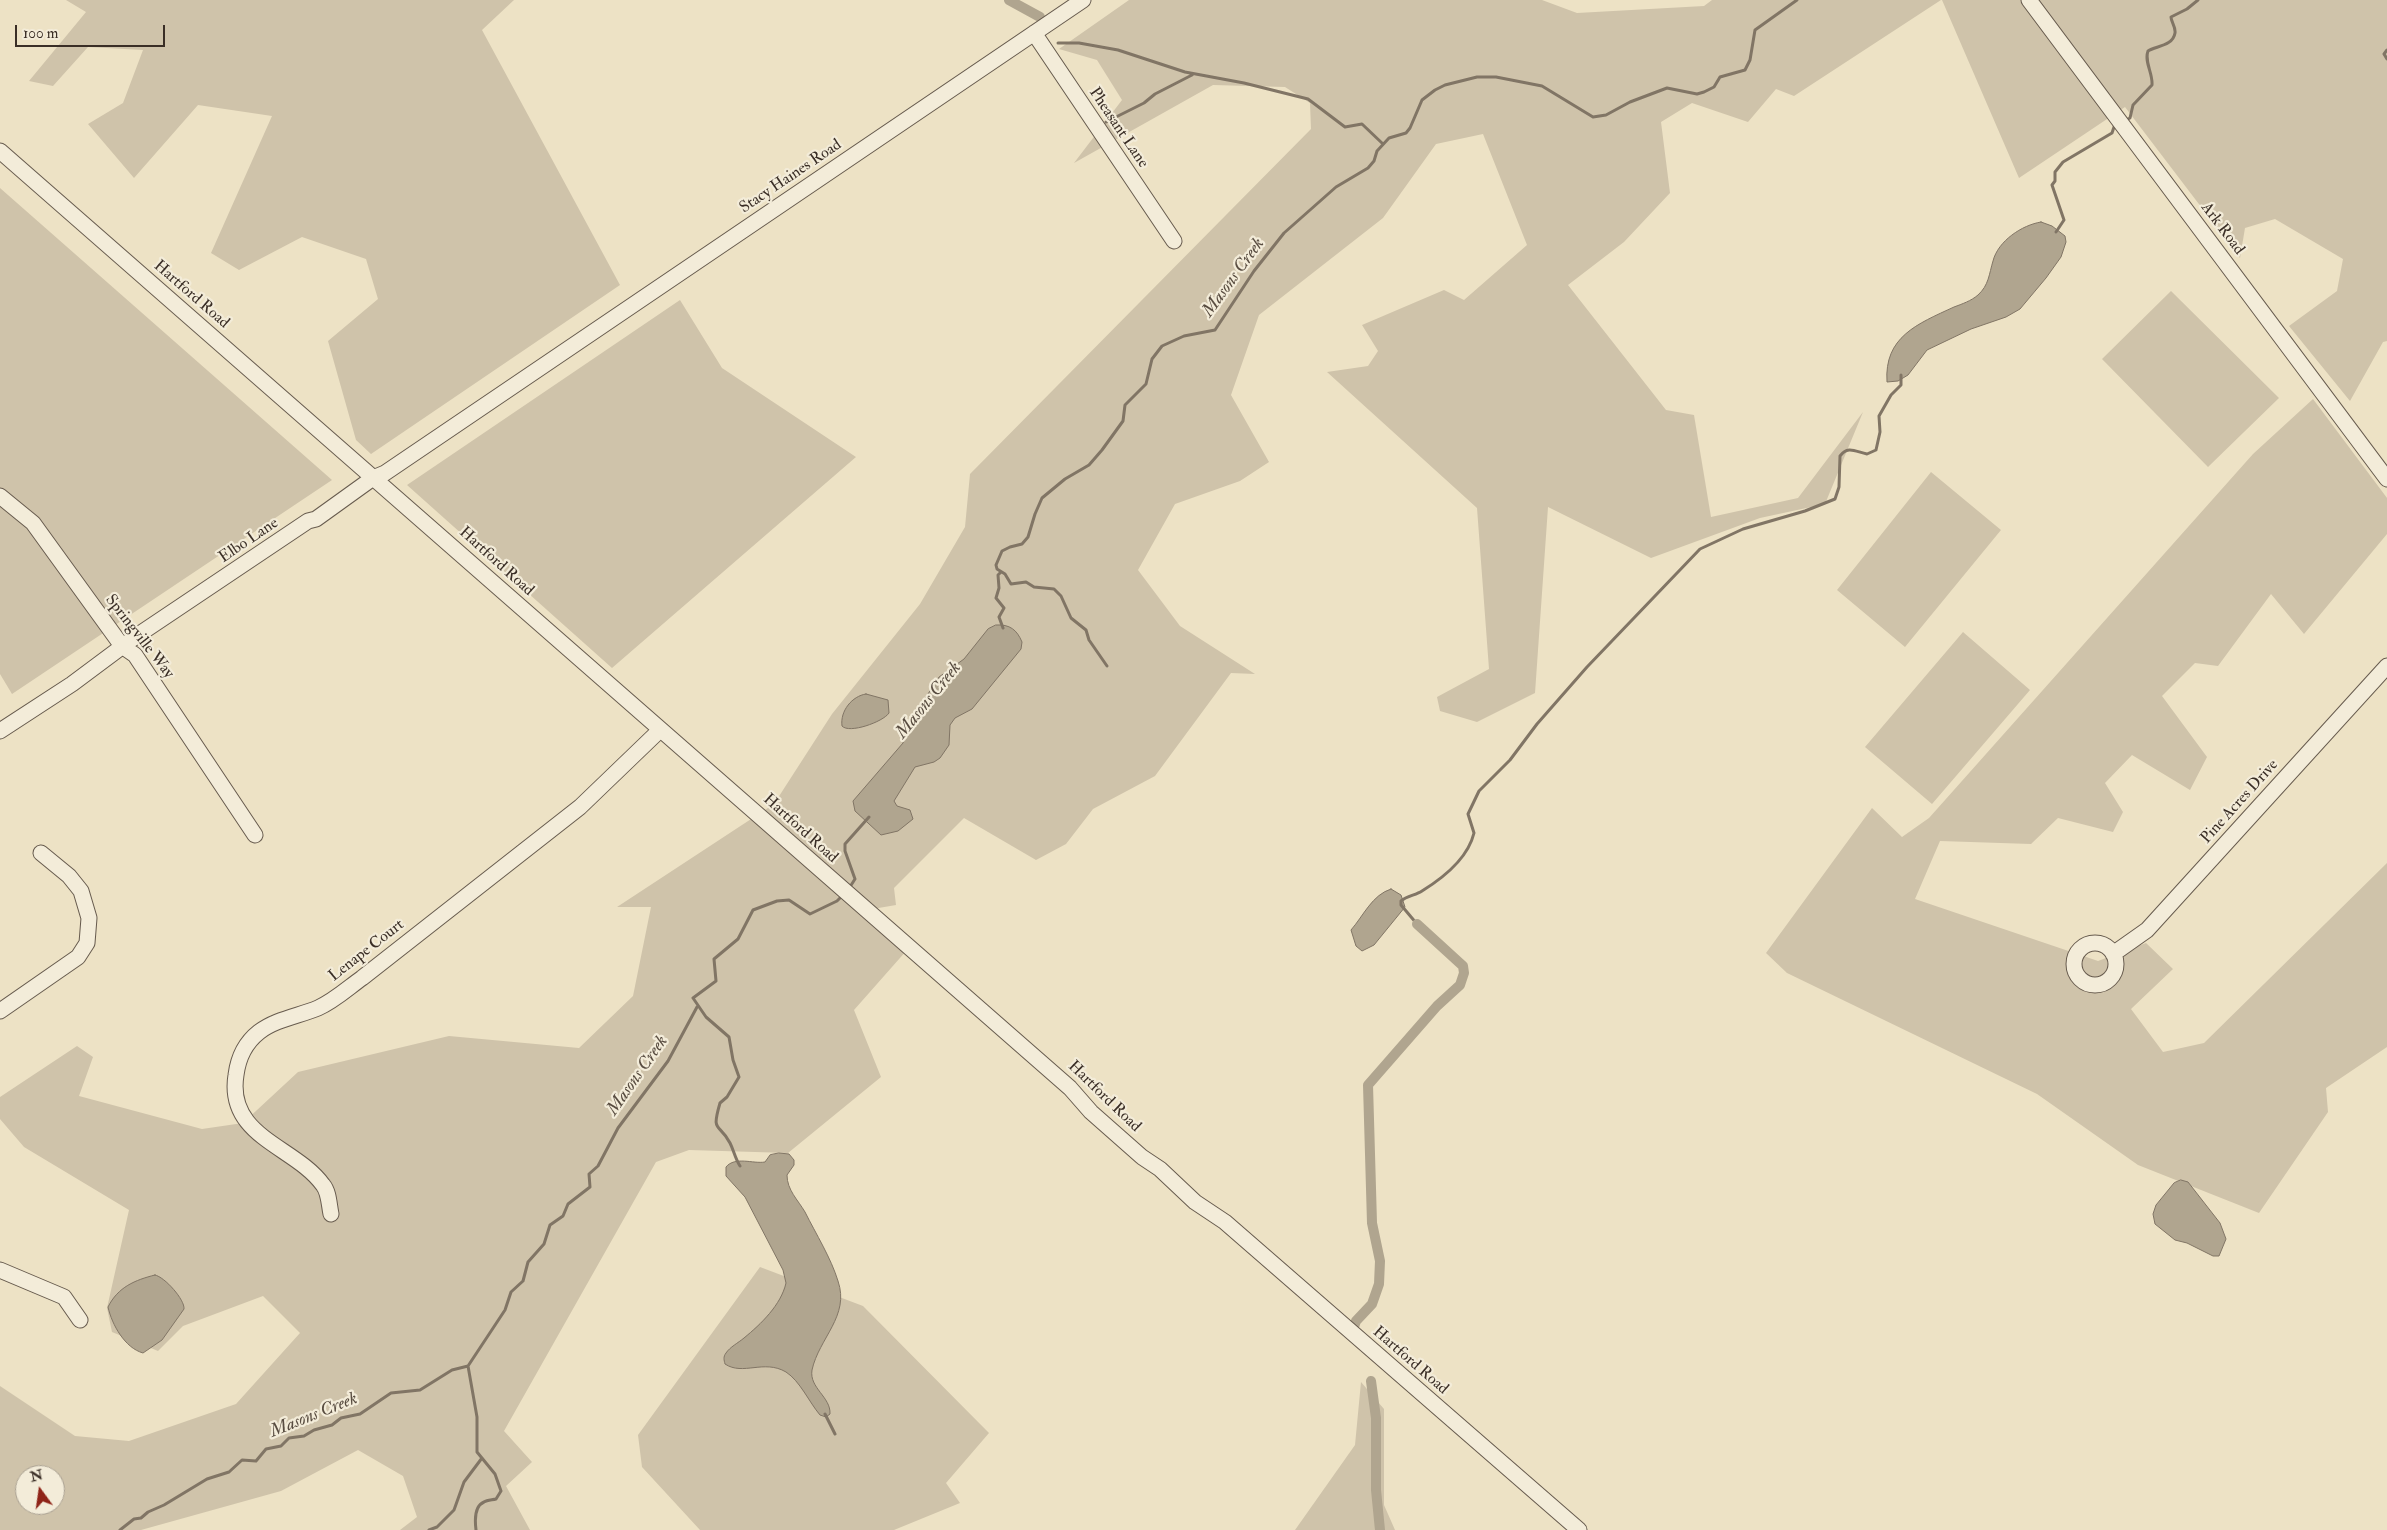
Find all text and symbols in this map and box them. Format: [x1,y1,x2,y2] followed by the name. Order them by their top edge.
[18,15,168,47] scale bar
[23,24,58,43] text: 100 m
[1084,84,1152,172] street label: Pheasant Lane
[736,136,846,218] street label: Stacy Haines Road
[2196,199,2248,259] street label: Ark Road
[1198,234,1270,322] water label: Masons Creek
[149,257,233,333] street label: Hartford Road
[216,514,282,568] street label: Elbo Lane
[455,523,537,601] street label: Hartford Road
[100,591,178,683] street label: Springville Way
[892,658,966,744] water label: Masons Creek
[2197,756,2283,848] street label: Pine Acres Drive
[759,790,841,868] street label: Hartford Road
[326,916,408,986] street label: Lenape Court
[603,1032,673,1120] water label: Masons Creek
[1063,1057,1145,1137] street label: Hartford Road
[1368,1323,1452,1399] street label: Hartford Road
[267,1389,361,1443] water label: Masons Creek
[15,1465,65,1515] north arrow
[28,1466,45,1486] text: N

